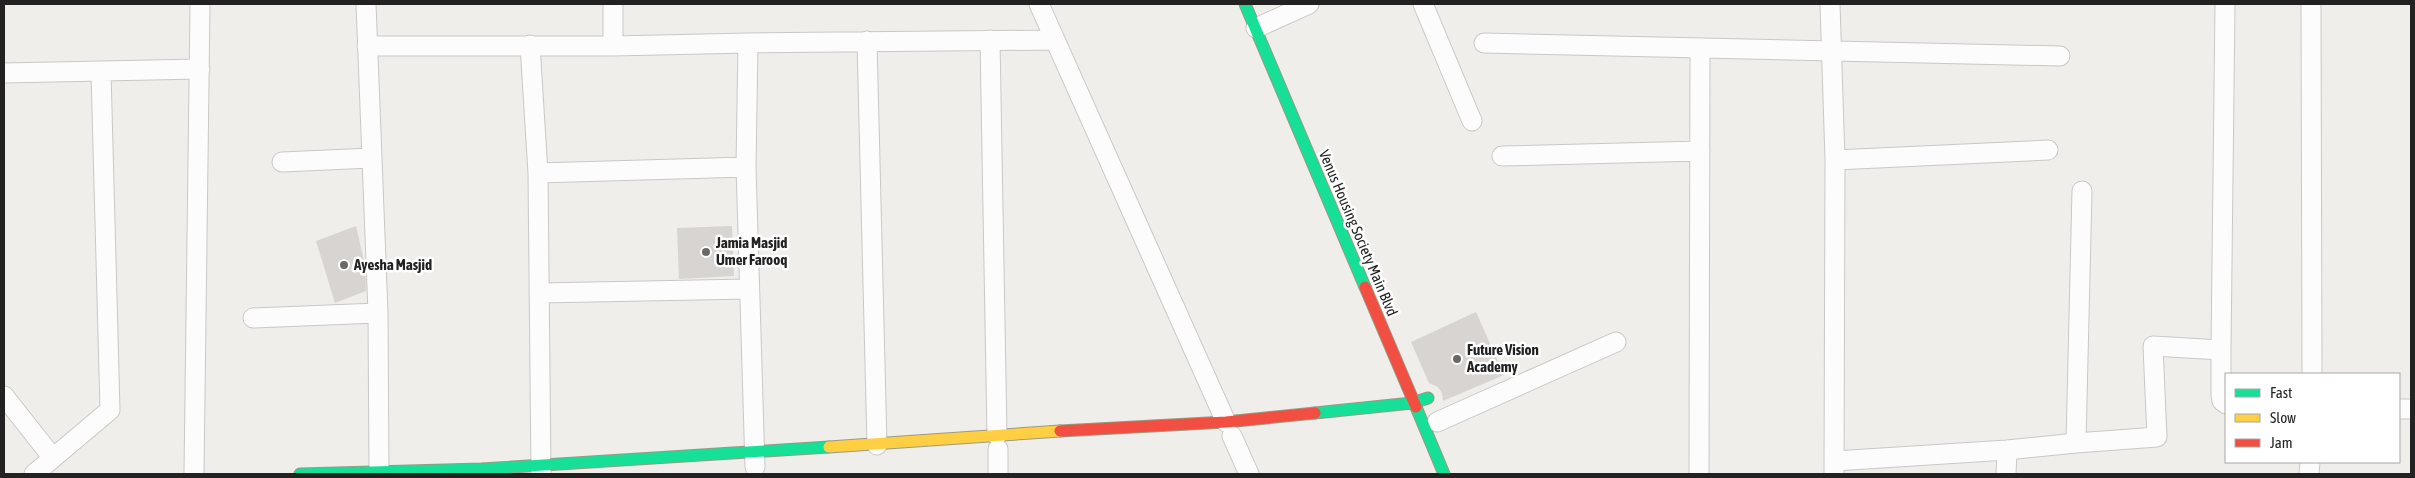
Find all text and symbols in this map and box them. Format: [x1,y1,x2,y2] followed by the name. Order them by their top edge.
[1316,147,1401,318] street label: Venus Housing Society Main Blvd
[715,234,787,268] place label: Jamia Masjid Umer Farooq
[700,246,712,258] marker: Jamia Masjid Umer Farooq
[353,256,432,273] place label: Ayesha Masjid
[338,259,350,271] marker: Ayesha Masjid
[1466,341,1539,375] place label: Future Vision Academy
[1451,353,1463,365] marker: Future Vision Academy
[2225,373,2400,463] legend
[2270,384,2292,401] text: Fast
[2270,409,2296,426] text: Slow
[2270,434,2293,451] text: Jam

